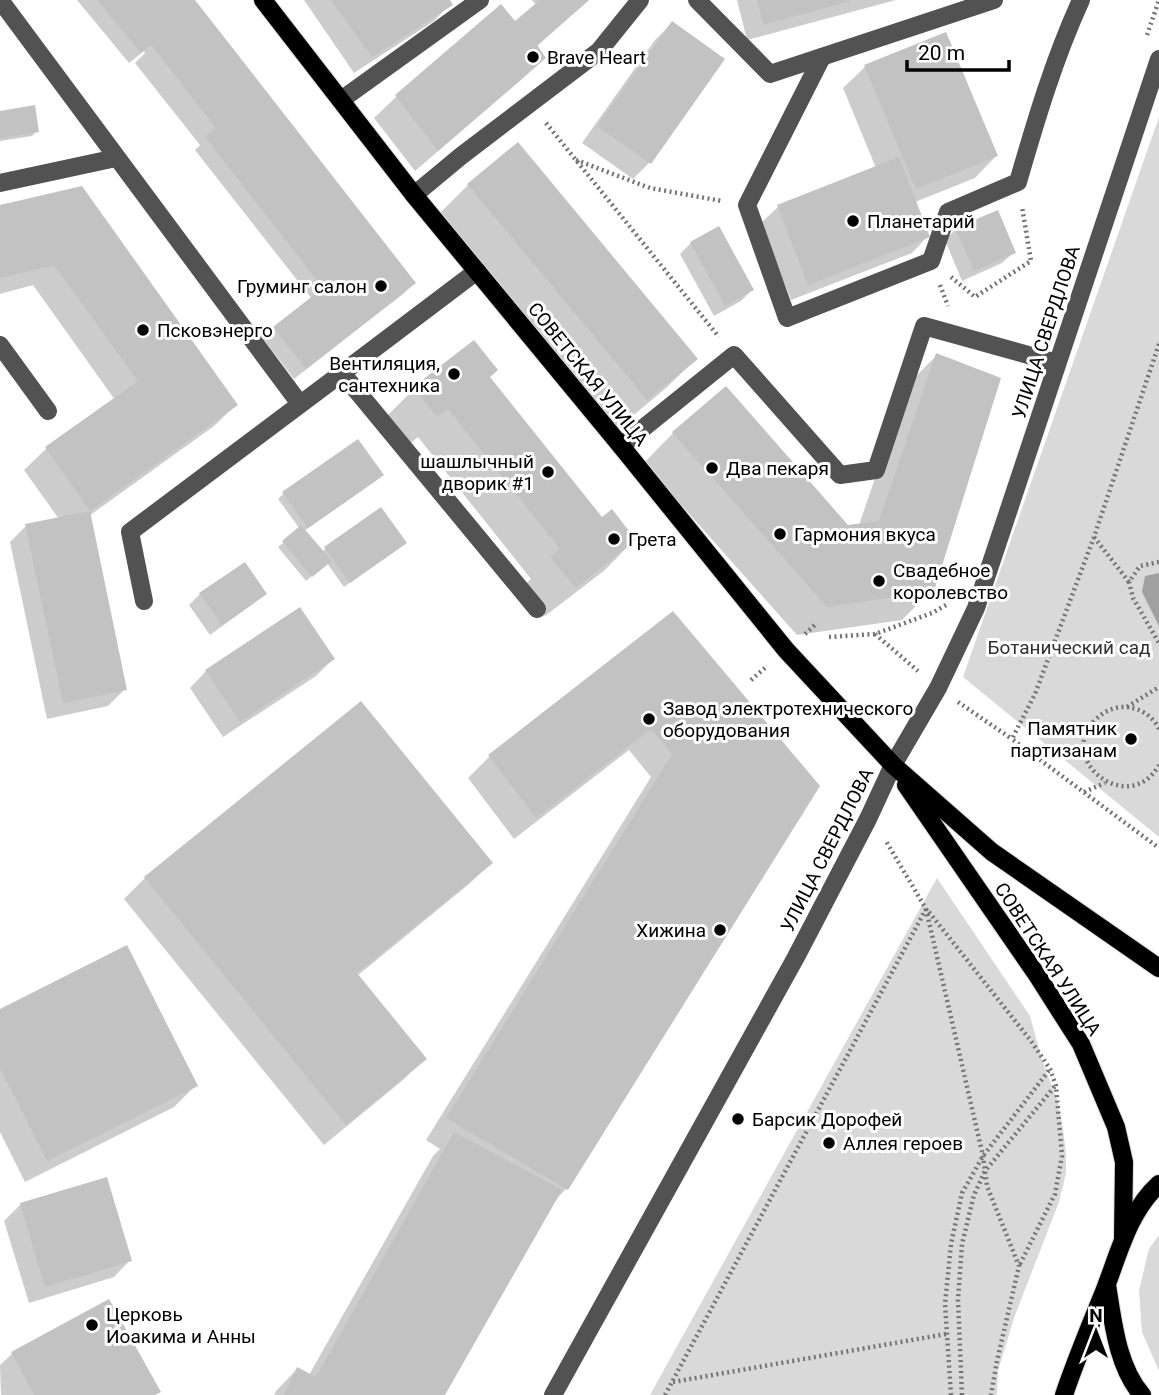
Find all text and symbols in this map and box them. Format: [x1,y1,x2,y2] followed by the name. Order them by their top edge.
[907,28,1009,72] scale bar
[918,41,965,65] text: 20 m
[547,46,646,69] place label: Brave Heart
[525,49,541,65] marker: Brave Heart
[867,210,975,233] place label: Планетарий
[845,213,861,229] marker: Планетарий
[1007,242,1085,422] street label: УЛИЦА СВЕРДЛОВА
[237,275,367,298] place label: Груминг салон
[373,278,389,294] marker: Груминг салон
[523,298,653,451] street label: СОВЕТСКАЯ УЛИЦА
[157,319,273,342] place label: Псковэнерго
[135,322,151,338] marker: Псковэнерго
[329,352,440,397] place label: Вентиляция, сантехника
[446,366,462,382] marker: Вентиляция, сантехника
[420,450,534,495] place label: шашлычный дворик #1
[726,457,829,480] place label: Два пекаря
[704,460,720,476] marker: Два пекаря
[540,464,556,480] marker: шашлычный дворик #1
[794,523,936,546] place label: Гармония вкуса
[772,526,788,542] marker: Гармония вкуса
[628,528,677,551] place label: Грета
[606,531,622,547] marker: Грета
[893,559,1008,604] place label: Свадебное королевство
[871,573,887,589] marker: Свадебное королевство
[988,636,1150,659] park label: Ботанический сад
[663,697,913,742] place label: Завод электротехнического оборудования
[641,711,657,727] marker: Завод электротехнического оборудования
[1010,717,1118,762] place label: Памятник партизанам
[1123,731,1139,747] marker: Памятник партизанам
[776,764,879,936] street label: УЛИЦА СВЕРДЛОВА
[990,878,1106,1040] street label: СОВЕТСКАЯ УЛИЦА
[636,919,706,942] place label: Хижина
[712,922,728,938] marker: Хижина
[752,1108,902,1131] place label: Барсик Дорофей
[730,1111,746,1127] marker: Барсик Дорофей
[843,1132,963,1155] place label: Аллея героев
[821,1135,837,1151] marker: Аллея героев
[1061,1297,1131,1367] north arrow
[106,1303,256,1348] place label: Церковь Иоакима и Анны
[1089,1304,1103,1327] text: N
[84,1317,100,1333] marker: Церковь Иоакима и Анны

